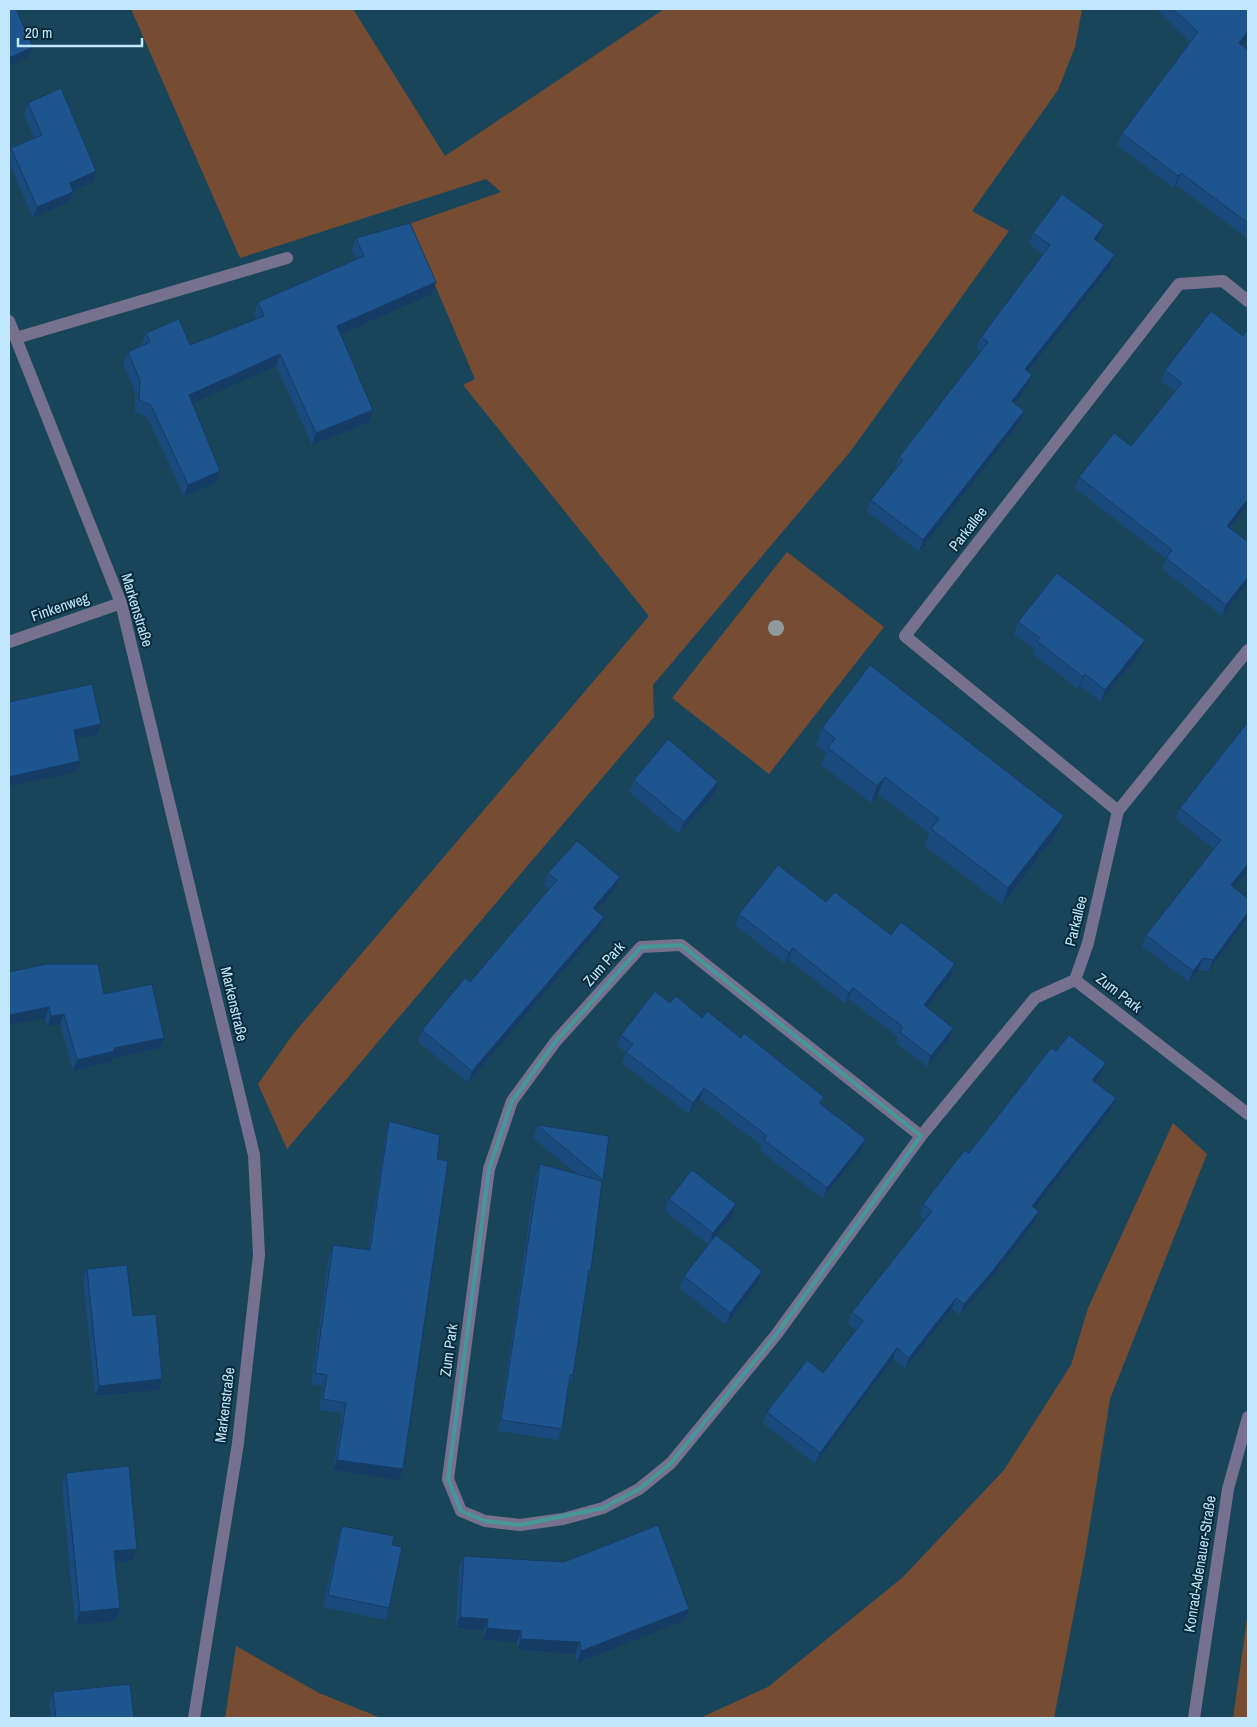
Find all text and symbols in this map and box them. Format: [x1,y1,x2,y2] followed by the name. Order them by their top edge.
[18,15,141,47] scale bar
[25,22,52,43] text: 20 m
[944,502,992,555] street label: Parkallee
[116,571,159,649] street label: Markenstraße
[28,587,92,626] street label: Finkenweg
[1059,893,1092,948] street label: Parkallee
[578,936,630,991] street label: Zum Park
[216,965,253,1043] street label: Markenstraße
[1092,968,1147,1018] street label: Zum Park
[434,1321,463,1378] street label: Zum Park
[209,1366,240,1444] street label: Markenstraße
[1178,1494,1221,1634] street label: Konrad-Adenauer-Straße

